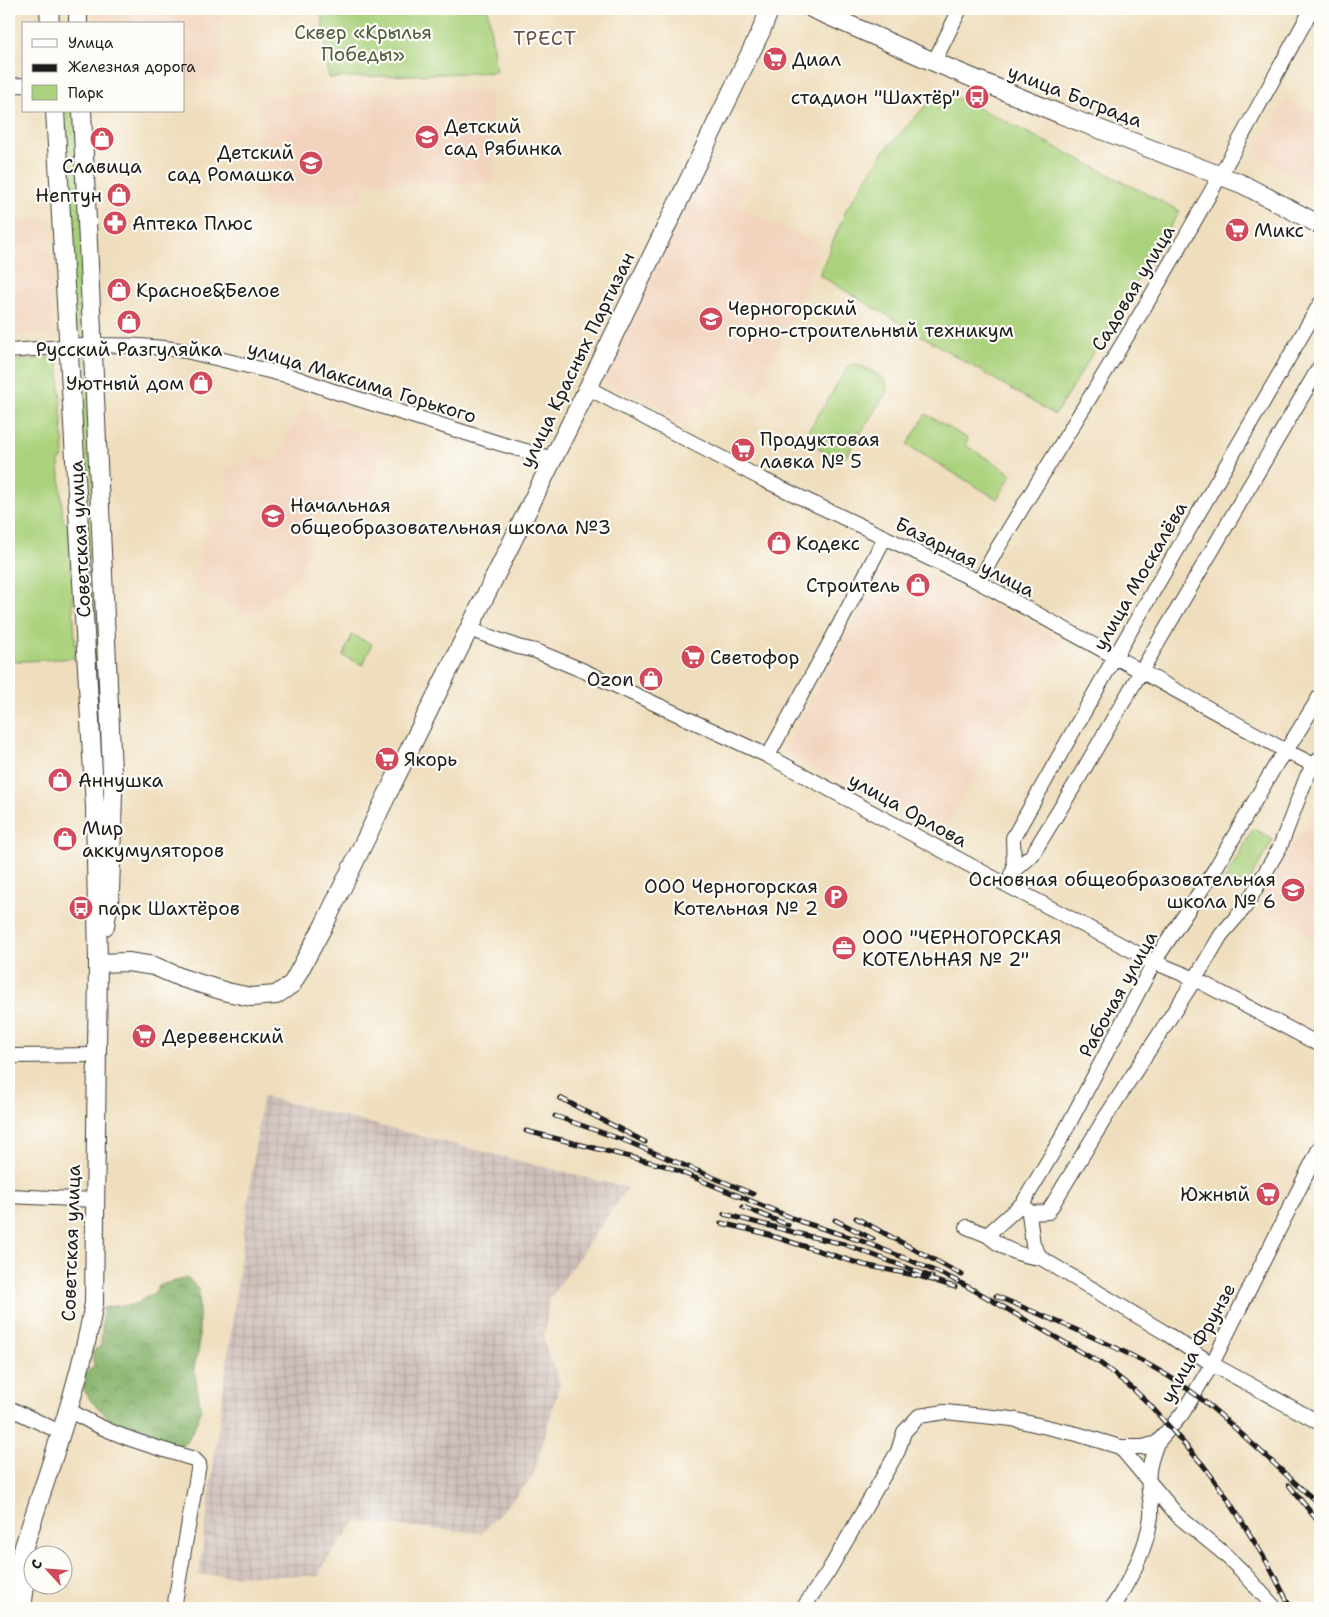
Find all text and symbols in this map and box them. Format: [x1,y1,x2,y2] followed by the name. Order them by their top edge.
[294,20,432,67] park label: Сквер «Крылья Победы»
[22,22,185,112] legend
[513,25,577,51] district label: ТРЕСТ
[68,33,114,53] text: Улица
[762,46,788,72] supermarket icon: Диал
[792,47,841,72] place label: Диал
[68,57,196,77] text: Железная дорога
[1004,59,1146,133] street label: улица Бограда
[68,83,104,103] text: Парк
[964,84,990,110] bus stop icon: стадион "Шахтёр"
[791,85,960,110] place label: стадион "Шахтёр"
[444,114,562,161] place label: Детский сад Рябинка
[414,124,440,150] school or university icon: Детский сад Рябинка
[89,126,115,152] shop icon: Славица
[167,140,294,187] place label: Детский сад Ромашка
[298,150,324,176] school or university icon: Детский сад Ромашка
[62,154,142,179] place label: Славица
[106,182,132,208] shop icon: Нептун
[35,183,102,208] place label: Нептун
[102,210,128,236] pharmacy icon: Аптека Плюс
[132,211,253,236] place label: Аптека Плюс
[1224,217,1250,243] supermarket icon: Микс
[1254,218,1304,243] place label: Микс
[1086,220,1181,356] street label: Садовая улица
[514,248,640,472] street label: улица Красных Партизан
[106,277,132,303] shop icon: Красное&Белое
[136,278,280,303] place label: Красное&Белое
[728,296,1014,343] place label: Черногорский горно-строительный техникум
[698,306,724,332] school or university icon: Черногорский горно-строительный техникум
[116,309,142,335] shop icon: Русский Разгуляйка
[244,335,480,429] street label: улица Максима Горького
[36,337,222,362] place label: Русский Разгуляйка
[188,370,214,396] shop icon: Уютный дом
[66,371,184,396] place label: Уютный дом
[760,427,880,474] place label: Продуктовая лавка № 5
[730,437,756,463] supermarket icon: Продуктовая лавка № 5
[63,460,97,618] street label: Советская улица
[290,493,611,540] place label: Начальная общеобразовательная школа №3
[1087,497,1193,655] street label: улица Москалёва
[260,503,286,529] school or university icon: Начальная общеобразовательная школа №3
[891,511,1039,603] street label: Базарная улица
[766,530,792,556] shop icon: Кодекс
[796,531,860,556] place label: Кодекс
[905,572,931,598] shop icon: Строитель
[806,573,900,598] place label: Строитель
[680,644,706,670] supermarket icon: Светофор
[710,645,799,670] place label: Светофор
[638,666,664,692] shop icon: Ozon
[587,667,634,692] place label: Ozon
[374,746,400,772] supermarket icon: Якорь
[404,747,457,772] place label: Якорь
[47,767,73,793] shop icon: Аннушка
[844,767,972,853] street label: улица Орлова
[78,768,164,793] place label: Аннушка
[82,816,224,863] place label: Мир аккумуляторов
[52,826,78,852] shop icon: Мир аккумуляторов
[969,867,1276,914] place label: Основная общеобразовательная школа № 6
[644,874,818,921] place label: ООО Черногорская Котельная № 2
[1280,877,1306,903] school or university icon: Основная общеобразовательная школа № 6
[823,884,849,910] parking icon: ООО Черногорская Котельная № 2
[68,895,94,921] bus stop icon: парк Шахтёров
[98,896,240,921] place label: парк Шахтёров
[862,925,1061,972] place label: ООО "ЧЕРНОГОРСКАЯ КОТЕЛЬНАЯ № 2"
[1073,926,1163,1062] street label: Рабочая улица
[831,935,857,961] office icon: ООО "ЧЕРНОГОРСКАЯ КОТЕЛЬНАЯ № 2"
[131,1023,157,1049] supermarket icon: Деревенский
[162,1024,284,1049] place label: Деревенский
[56,1164,86,1322] street label: Советская улица
[1255,1181,1281,1207] supermarket icon: Южный
[1180,1182,1250,1207] place label: Южный
[1155,1279,1241,1407] street label: улица Фрунзе
[22,1544,72,1594] north arrow
[26,1556,46,1572] text: С

